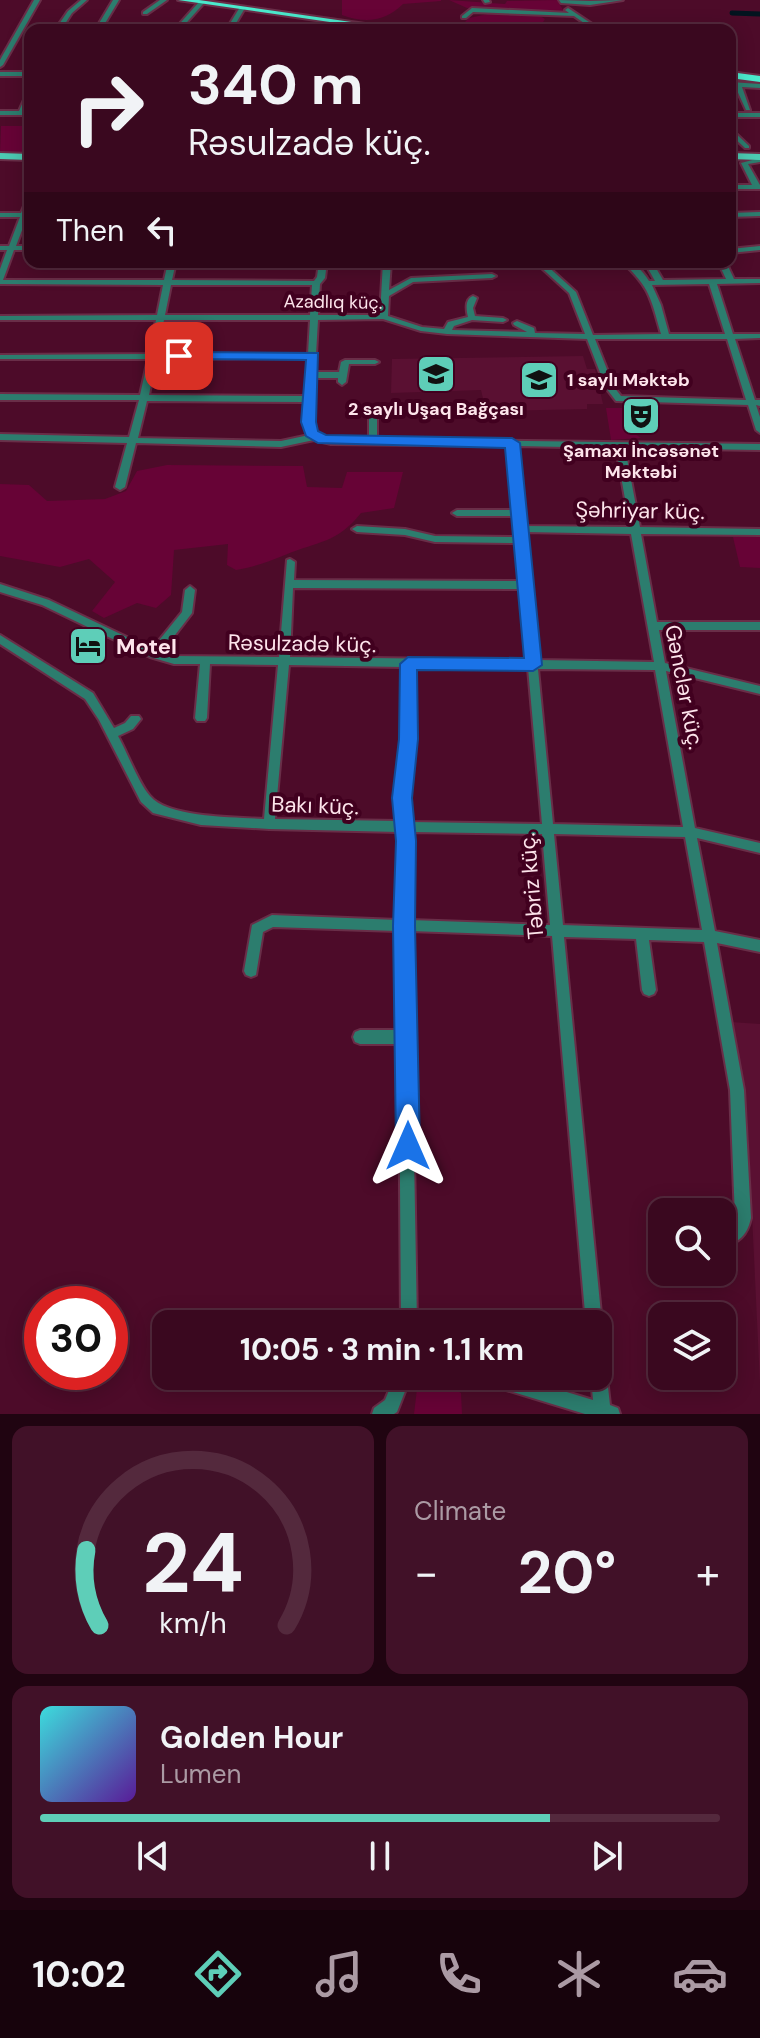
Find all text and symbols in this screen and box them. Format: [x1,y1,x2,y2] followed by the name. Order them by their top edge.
[188,48,363,121] text: 340 m
[56,56,160,160] icon: right
[188,119,431,166] text: Rəsulzadə küç.
[140,208,184,252] icon: left
[56,211,124,250] text: Then
[283,289,383,315] street label: Azadlıq küç.
[145,322,213,390] pin
[157,334,201,378] icon: arrive
[415,353,457,395] school or university icon: 2 saylı Uşaq Bağçası
[518,359,560,401] school or university icon: 1 saylı Məktəb
[567,368,690,392] place label: 1 saylı Məktəb
[620,395,662,437] theatre icon: Şamaxı İncəsənət Məktəbi
[348,397,524,421] place label: 2 saylı Uşaq Bağçası
[563,439,719,484] place label: Şamaxı İncəsənət Məktəbi
[575,495,705,526] street label: Şəhriyar küç.
[658,622,711,752] street label: Gənclər küç.
[67,625,109,667] hotel icon: Motel
[228,628,376,659] street label: Rəsulzadə küç.
[116,632,177,661] place label: Motel
[271,789,359,822] street label: Bakı küç.
[512,832,551,940] street label: Təbriz küç.
[366,1104,450,1188] position arrow
[648,1198,736,1390] map controls
[648,1198,736,1286] button: search
[24,1286,128,1390] speed limit sign: 30
[648,1302,736,1390] button: layers
[240,1330,524,1369] text: 10:05 · 3 min · 1.1 km
[414,1494,506,1528] text: Climate
[142,1509,244,1618] text: 24
[518,1533,616,1612] text: 20°
[414,1544,438,1602] text: −
[696,1544,720,1602] text: +
[159,1605,227,1642] text: km/h
[160,1718,343,1757] text: Golden Hour
[160,1757,241,1791] text: Lumen
[131,1834,175,1878] icon: previous
[358,1834,402,1878] icon: pause
[585,1834,629,1878] icon: next
[190,1946,246,2002] icon: directions
[311,1946,367,2002] icon: music
[431,1946,487,2002] icon: phone
[551,1946,607,2002] icon: climate
[672,1946,728,2002] icon: car
[32,1951,126,1998] text: 10:02

